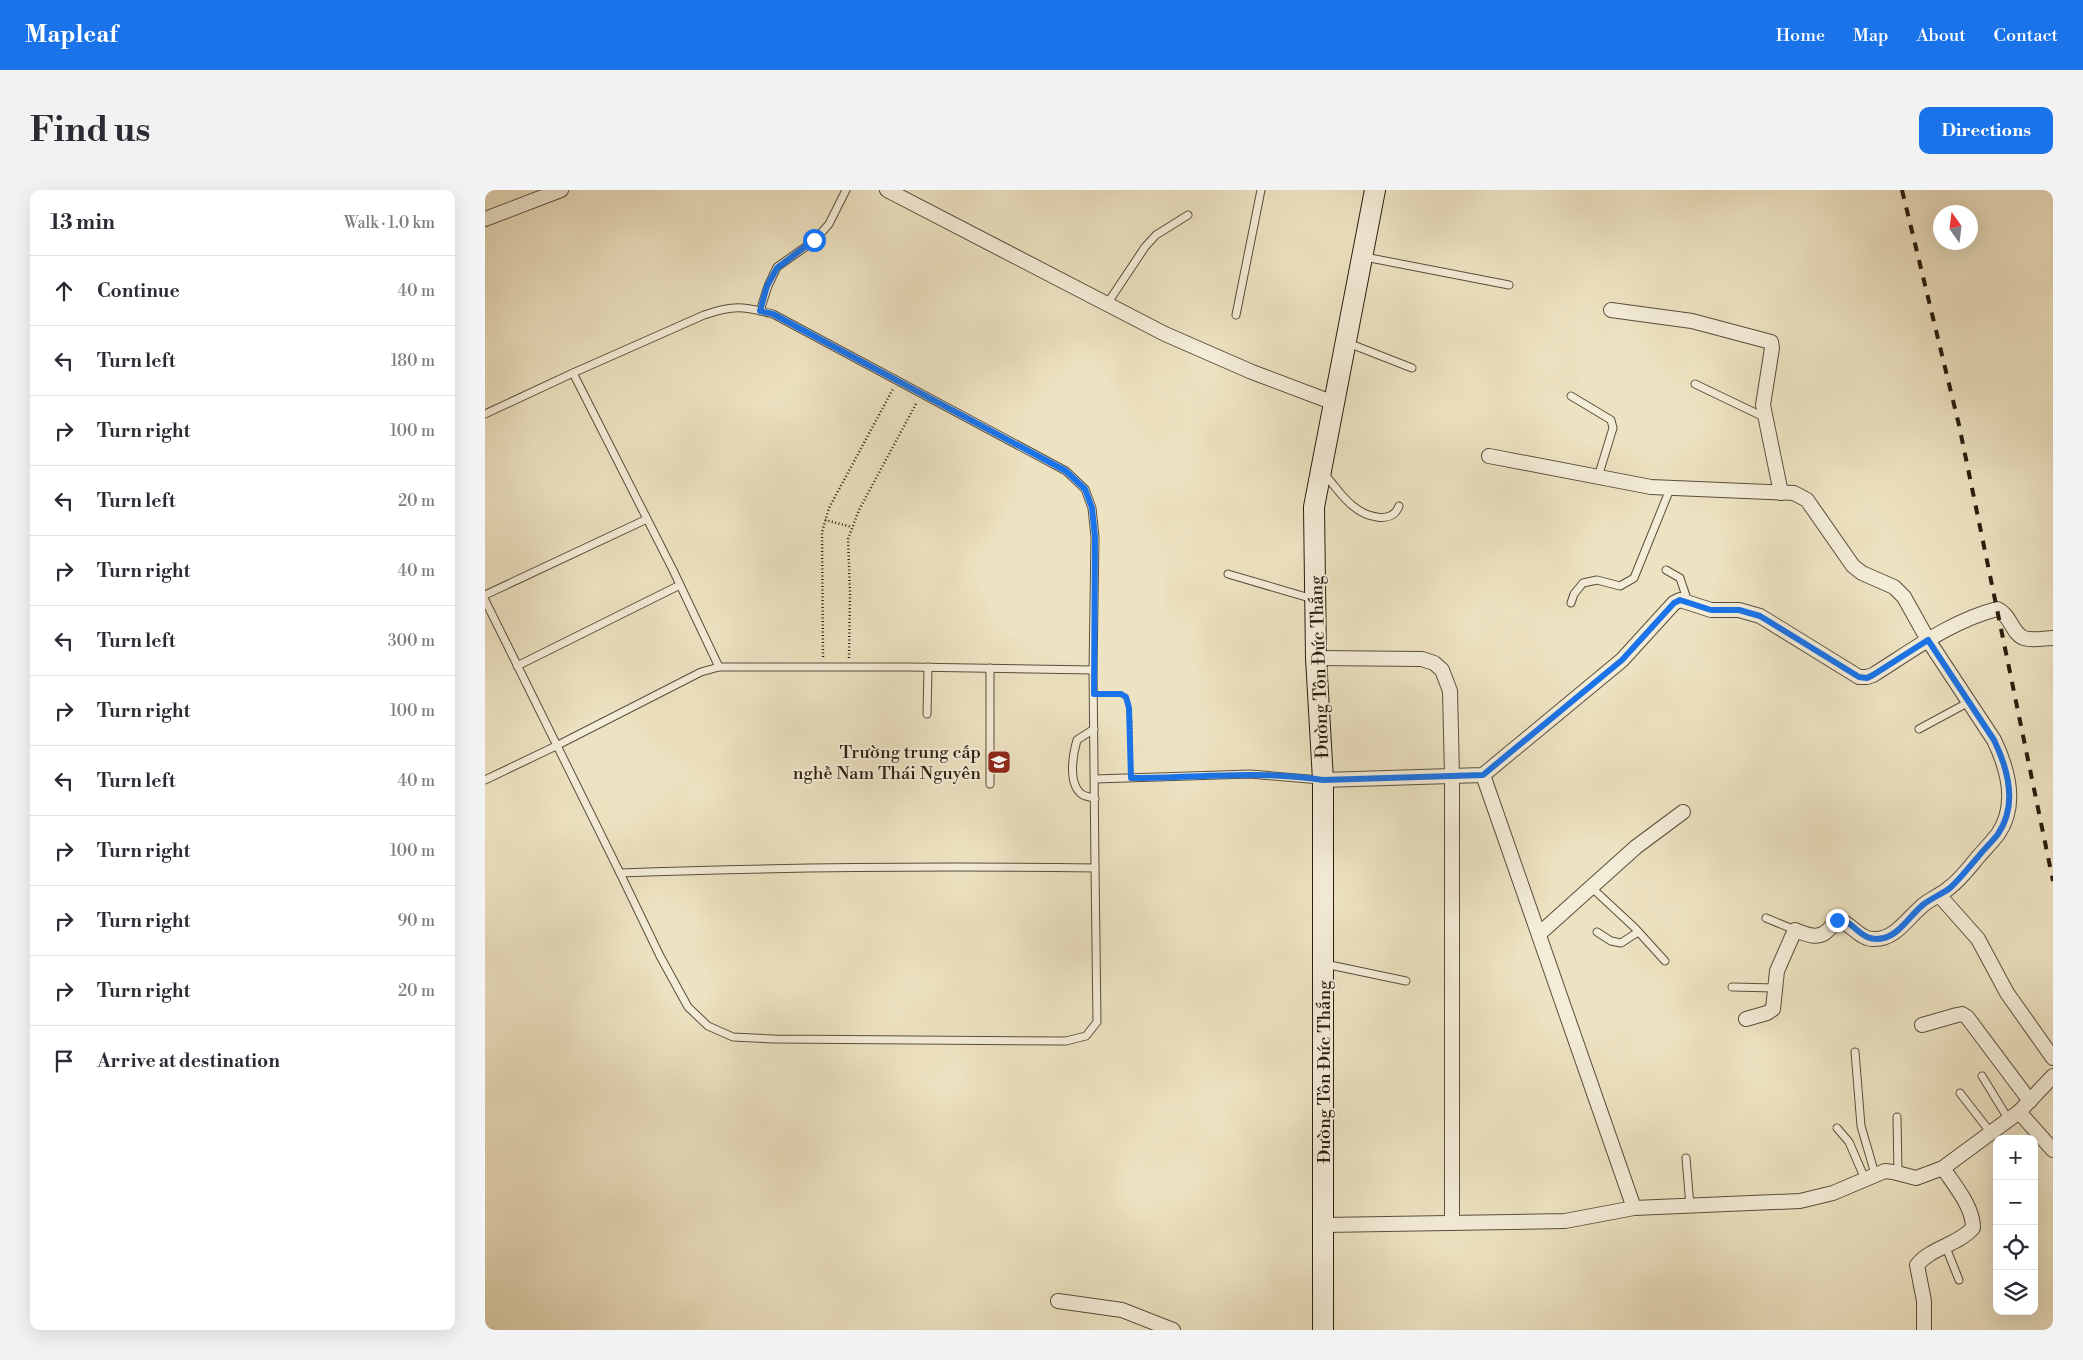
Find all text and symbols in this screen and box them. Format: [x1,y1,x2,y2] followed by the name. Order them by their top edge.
[25,20,118,50] text: Mapleaf
[1776,24,1825,47] text: Home
[1853,24,1889,47] text: Map
[1917,24,1966,47] text: About
[1994,24,2058,47] text: Contact
[1919,107,2053,154] button: Directions
[30,109,150,152] text: Find us
[1933,205,1978,250] north arrow
[50,210,115,236] text: 13 min
[344,213,435,233] text: Walk · 1.0 km
[803,229,826,252] route start
[50,277,78,305] icon: ahead
[97,279,180,303] text: Continue
[398,281,435,301] text: 40 m
[50,347,78,375] icon: left
[97,349,176,373] text: Turn left
[391,351,435,371] text: 180 m
[50,417,78,445] icon: right
[97,419,190,443] text: Turn right
[390,421,435,441] text: 100 m
[50,487,78,515] icon: left
[97,489,176,513] text: Turn left
[398,491,435,511] text: 20 m
[50,557,78,585] icon: right
[97,559,190,583] text: Turn right
[398,561,435,581] text: 40 m
[1305,574,1334,759] street label: Đường Tôn Đức Thắng
[50,627,78,655] icon: left
[97,629,176,653] text: Turn left
[388,631,435,651] text: 300 m
[50,697,78,725] icon: right
[97,699,190,723] text: Turn right
[390,701,435,721] text: 100 m
[793,741,981,785] place label: Trường trung cấp nghề Nam Thái Nguyên
[986,749,1012,775] school or university icon: Trường trung cấp nghề Nam Thái Nguyên
[50,767,78,795] icon: left
[97,769,176,793] text: Turn left
[398,771,435,791] text: 40 m
[50,837,78,865] icon: right
[97,839,190,863] text: Turn right
[390,841,435,861] text: 100 m
[50,907,78,935] icon: right
[97,909,190,933] text: Turn right
[1826,909,1849,932] route end
[397,911,435,931] text: 90 m
[50,977,78,1005] icon: right
[97,979,190,1003] text: Turn right
[1313,980,1336,1163] street label: Đường Tôn Đức Thắng
[398,981,435,1001] text: 20 m
[50,1047,78,1075] icon: arrive
[97,1049,280,1073] text: Arrive at destination
[1993,1135,2038,1315] map controls
[1993,1135,2038,1180] button: +
[1993,1180,2038,1225] button: −
[1993,1225,2038,1270] button: locate
[1993,1270,2038,1315] button: layers

